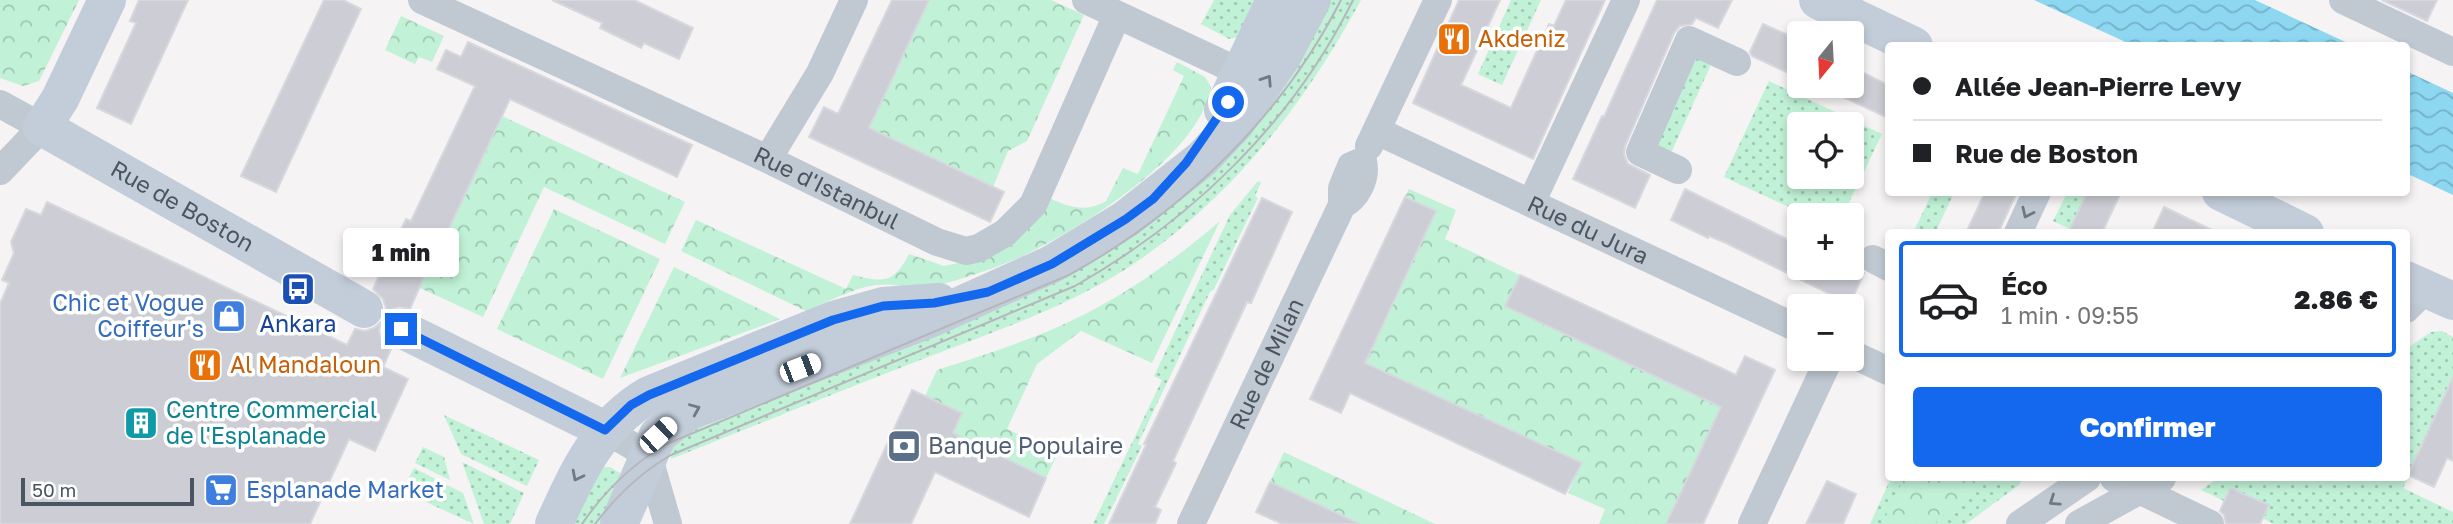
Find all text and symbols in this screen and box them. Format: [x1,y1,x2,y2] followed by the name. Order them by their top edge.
[1435,20,1473,58] restaurant icon: Akdeniz
[1787,21,1864,98] north arrow
[1787,21,1864,371] map controls
[1478,24,1565,52] place label: Akdeniz
[1955,71,2242,102] text: Allée Jean-Pierre Levy
[1259,75,1272,88] one-way arrow
[1212,86,1244,118] route start
[1787,112,1864,189] button: locate
[1955,138,2138,169] text: Rue de Boston
[749,140,904,234] street label: Rue d'Istanbul
[106,154,259,257] street label: Rue de Boston
[1523,189,1653,269] street label: Rue du Jura
[1787,203,1864,280] button: +
[2021,206,2035,218] one-way arrow
[343,228,459,276] callout: 1 min
[372,238,430,266] text: 1 min
[1917,268,1980,331] icon: car
[279,270,317,308] bus stop icon: Ankara
[2001,270,2048,301] text: Éco
[2294,284,2378,315] text: 2.86 €
[52,288,204,342] place label: Chic et Vogue Coiffeur's
[1223,293,1309,434] street label: Rue de Milan
[1787,294,1864,371] button: −
[210,297,248,335] shop icon: Chic et Vogue Coiffeur's
[2001,301,2139,329] text: 1 min · 09:55
[259,309,337,337] place label: Ankara
[385,313,417,345] route end
[186,346,224,384] restaurant icon: Al Mandaloun
[230,350,381,378] place label: Al Mandaloun
[777,351,824,385] car
[1913,387,2382,467] button: Confirmer
[166,395,377,449] place label: Centre Commercial de l'Esplanade
[688,403,700,417] one-way arrow
[122,404,160,442] building icon: Centre Commercial de l'Esplanade
[636,413,681,457] car
[885,427,923,465] bank icon: Banque Populaire
[928,431,1123,459] place label: Banque Populaire
[572,468,585,481] one-way arrow
[202,471,240,509] supermarket icon: Esplanade Market
[21,475,194,507] scale bar
[246,475,444,503] place label: Esplanade Market
[32,478,76,501] text: 50 m
[2049,493,2062,505] one-way arrow

